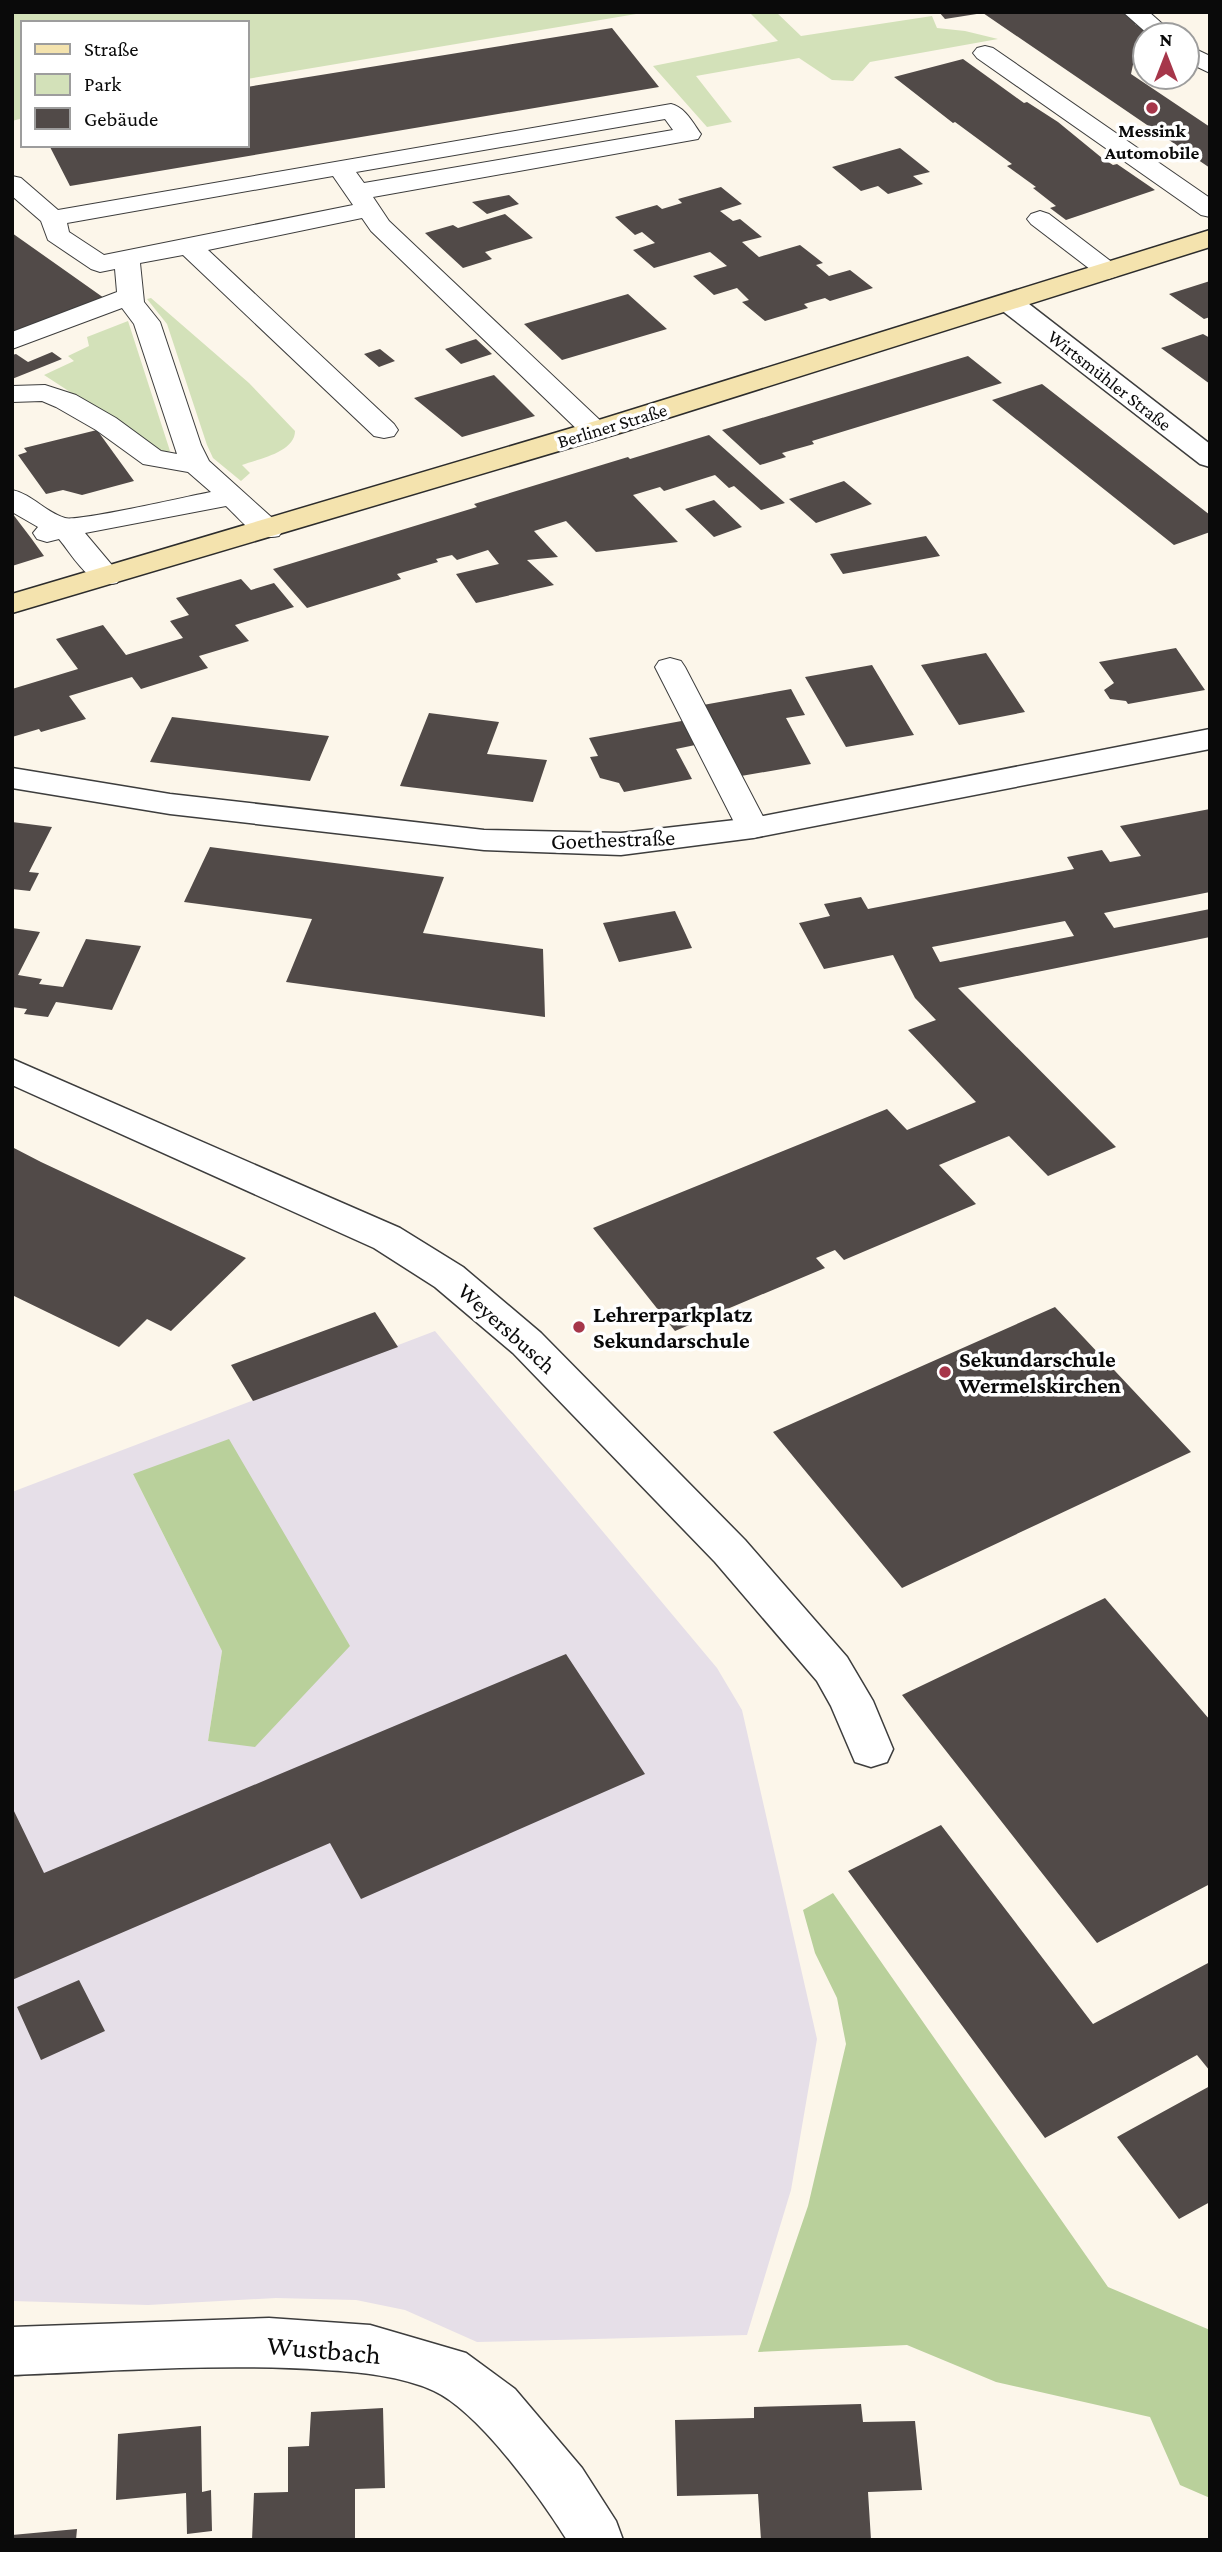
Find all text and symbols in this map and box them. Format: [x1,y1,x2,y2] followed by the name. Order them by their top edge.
[21,21,248,147] legend
[1131,21,1201,91] north arrow
[1160,29,1173,50] text: N
[84,37,138,61] text: Straße
[84,72,121,96] text: Park
[1144,100,1160,116] marker: Messink Automobile
[84,107,158,131] text: Gebäude
[1104,120,1199,163] place label: Messink Automobile
[1044,326,1176,435] street label: Wirtsmühler Straße
[555,399,669,452] street label: Berliner Straße
[551,824,675,854] street label: Goethestraße
[453,1277,561,1379] street label: Weyersbusch
[593,1301,753,1353] place label: Lehrerparkplatz Sekundarschule
[571,1319,587,1335] marker: Lehrerparkplatz Sekundarschule
[958,1346,1121,1398] place label: Sekundarschule Wermelskirchen
[937,1364,953,1380] marker: Sekundarschule Wermelskirchen
[266,2329,382,2370] street label: Wustbach

